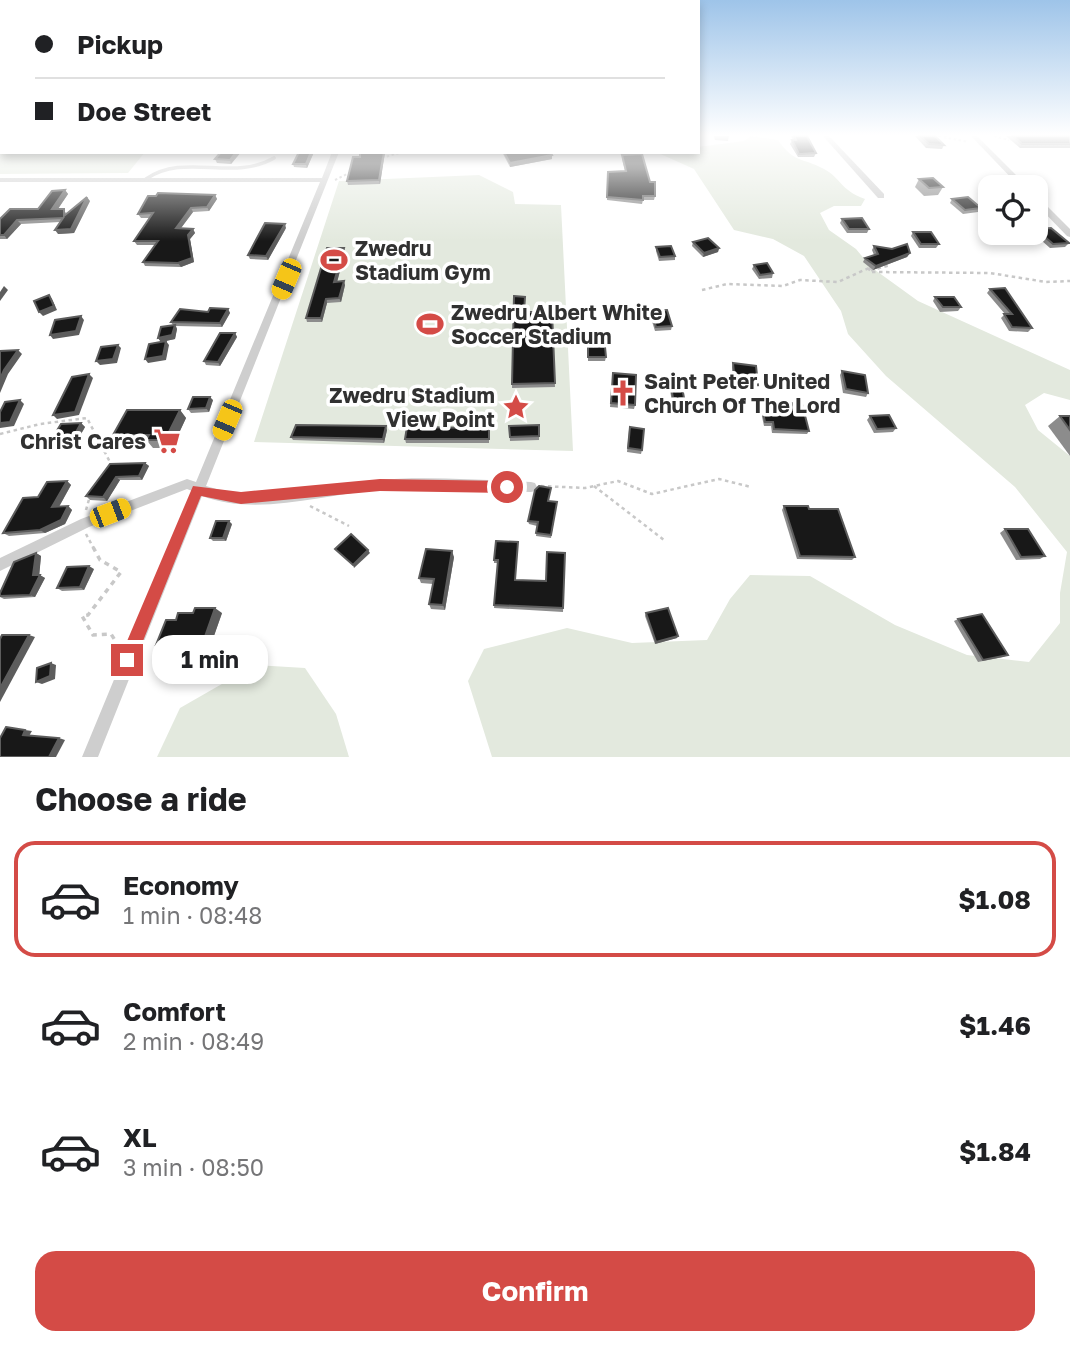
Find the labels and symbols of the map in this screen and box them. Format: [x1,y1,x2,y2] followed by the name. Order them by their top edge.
[355,235,491,285] place label: Zwedru Stadium Gym
[319,245,349,275] sports icon: Zwedru Stadium Gym
[269,256,304,302] car
[451,299,662,349] place label: Zwedru Albert White Soccer Stadium
[415,309,445,339] sports icon: Zwedru Albert White Soccer Stadium
[644,368,840,418] place label: Saint Peter United Church Of The Lord
[608,378,638,408] church icon: Saint Peter United Church Of The Lord
[329,382,495,432] place label: Zwedru Stadium View Point
[501,392,531,422] place icon: Zwedru Stadium View Point
[210,397,245,443] car
[152,426,182,456] supermarket icon: Christ Cares
[20,428,146,454] place label: Christ Cares
[491,471,523,503] route start
[87,496,134,530] car
[152,636,267,684] callout: 1 min
[111,644,143,676] route end

